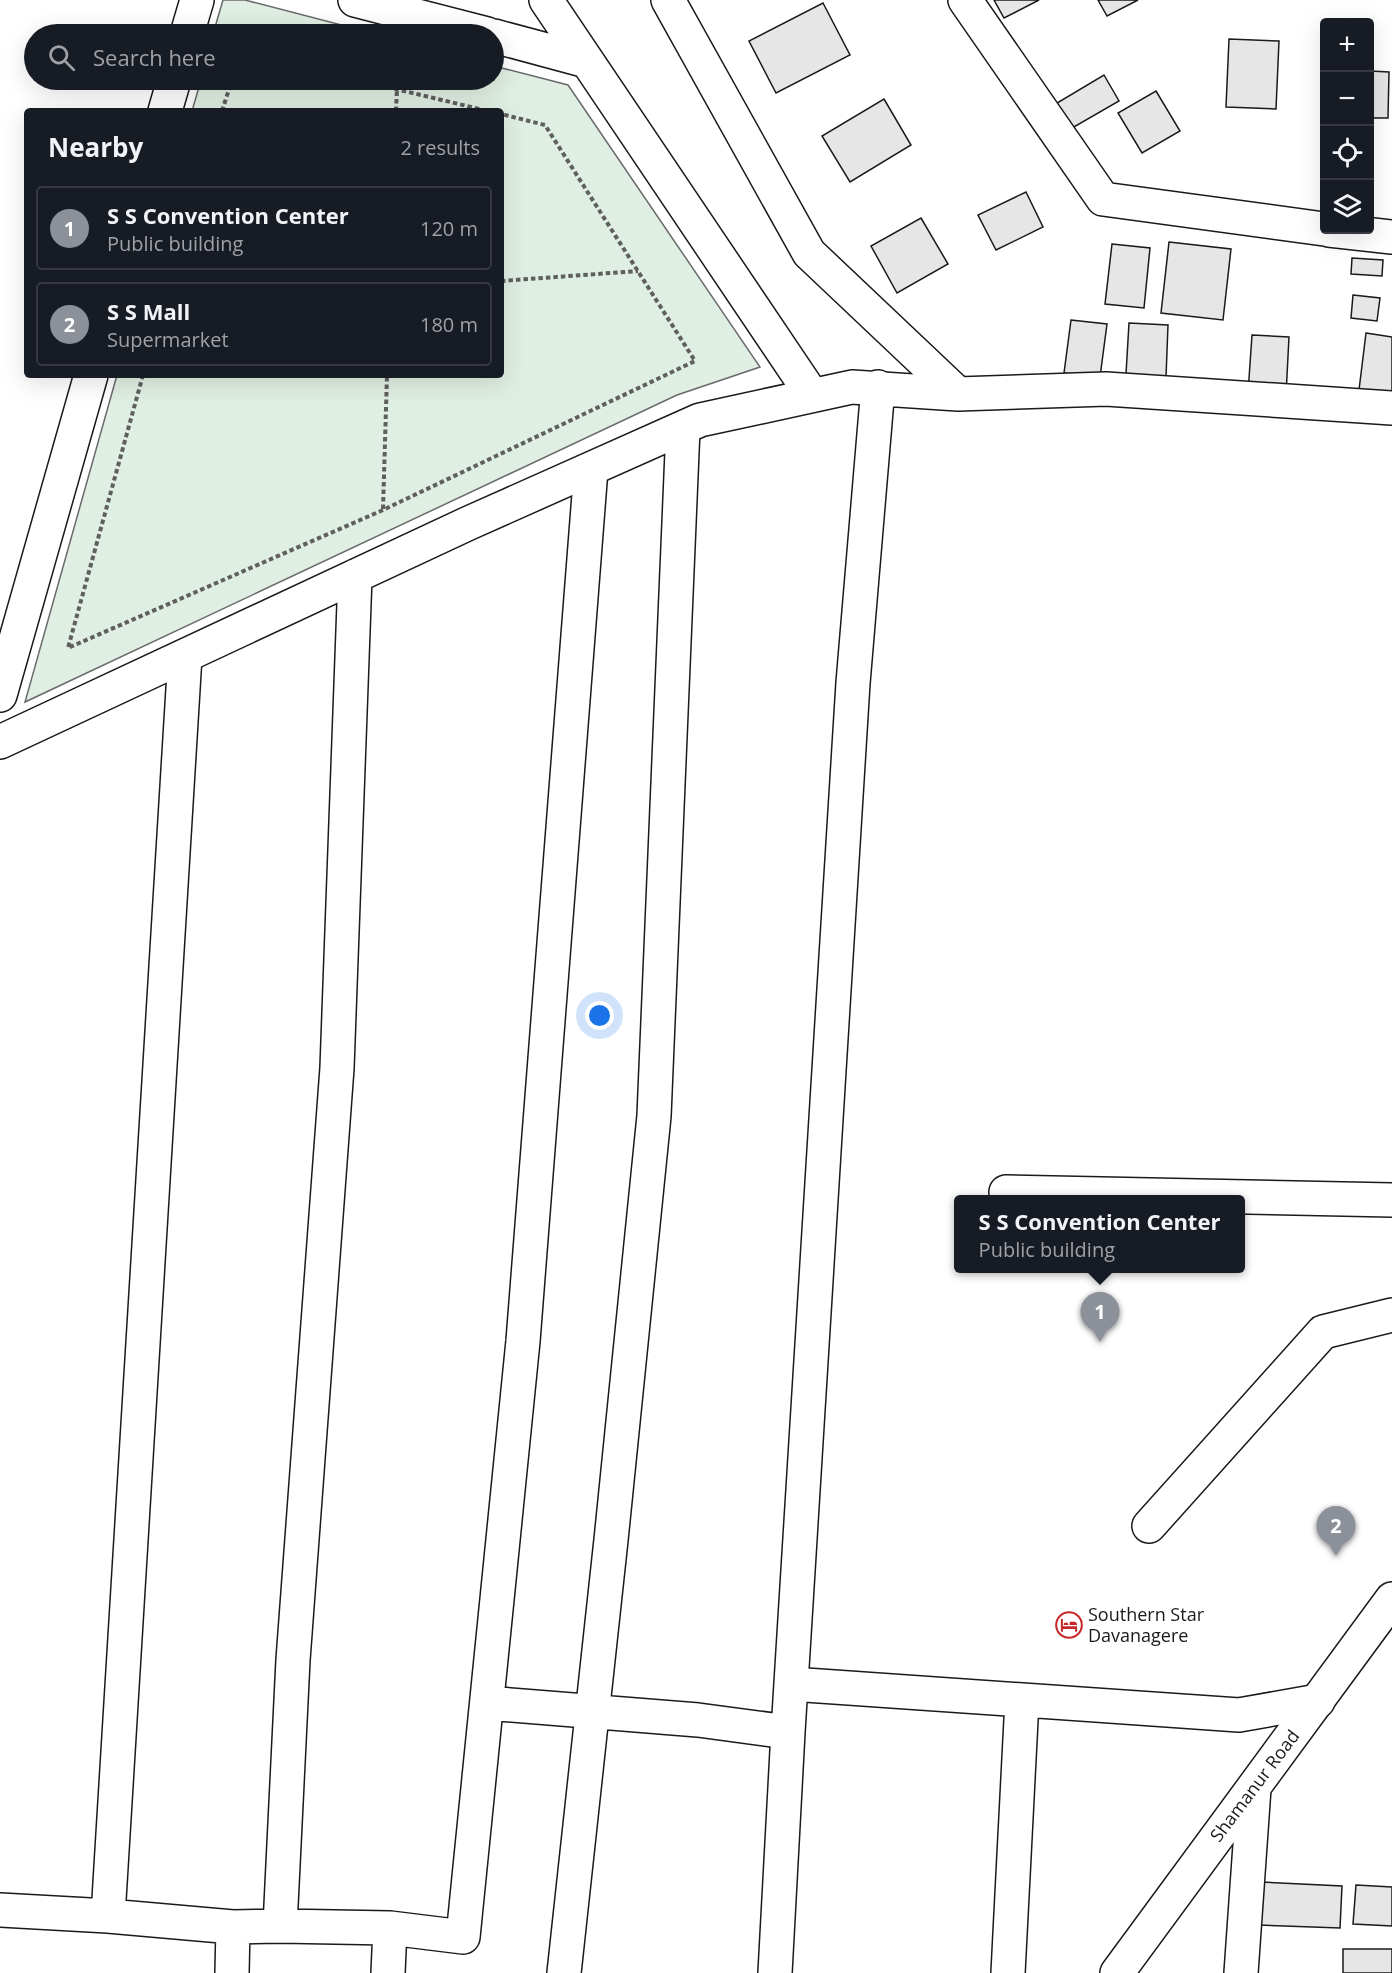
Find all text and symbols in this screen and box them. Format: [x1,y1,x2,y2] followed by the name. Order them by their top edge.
[1320,18,1374,234] map controls
[1320,18,1374,72] button: +
[24,24,504,90] search box
[45,41,78,74] icon: search
[93,42,216,72] text: Search here
[1320,72,1374,126] button: −
[1320,126,1374,180] button: locate
[48,129,143,165] text: Nearby
[400,134,480,161] text: 2 results
[1320,180,1374,234] button: layers
[107,200,349,230] text: S S Convention Center
[64,215,75,242] text: 1
[420,215,478,242] text: 120 m
[107,230,243,257] text: Public building
[107,296,190,326] text: S S Mall
[64,311,75,338] text: 2
[420,311,478,338] text: 180 m
[107,326,229,353] text: Supermarket
[585,1001,614,1030] your location
[954,1195,1245,1273] popup
[979,1206,1220,1236] text: S S Convention Center
[979,1236,1115,1263] text: Public building
[1080,1292,1120,1342] pin: 1
[1316,1506,1356,1556] pin: 2
[1088,1602,1205,1647] place label: Southern Star Davanagere
[1054,1610,1084,1640] hotel icon: Southern Star Davanagere
[1204,1724,1304,1846] street label: Shamanur Road

